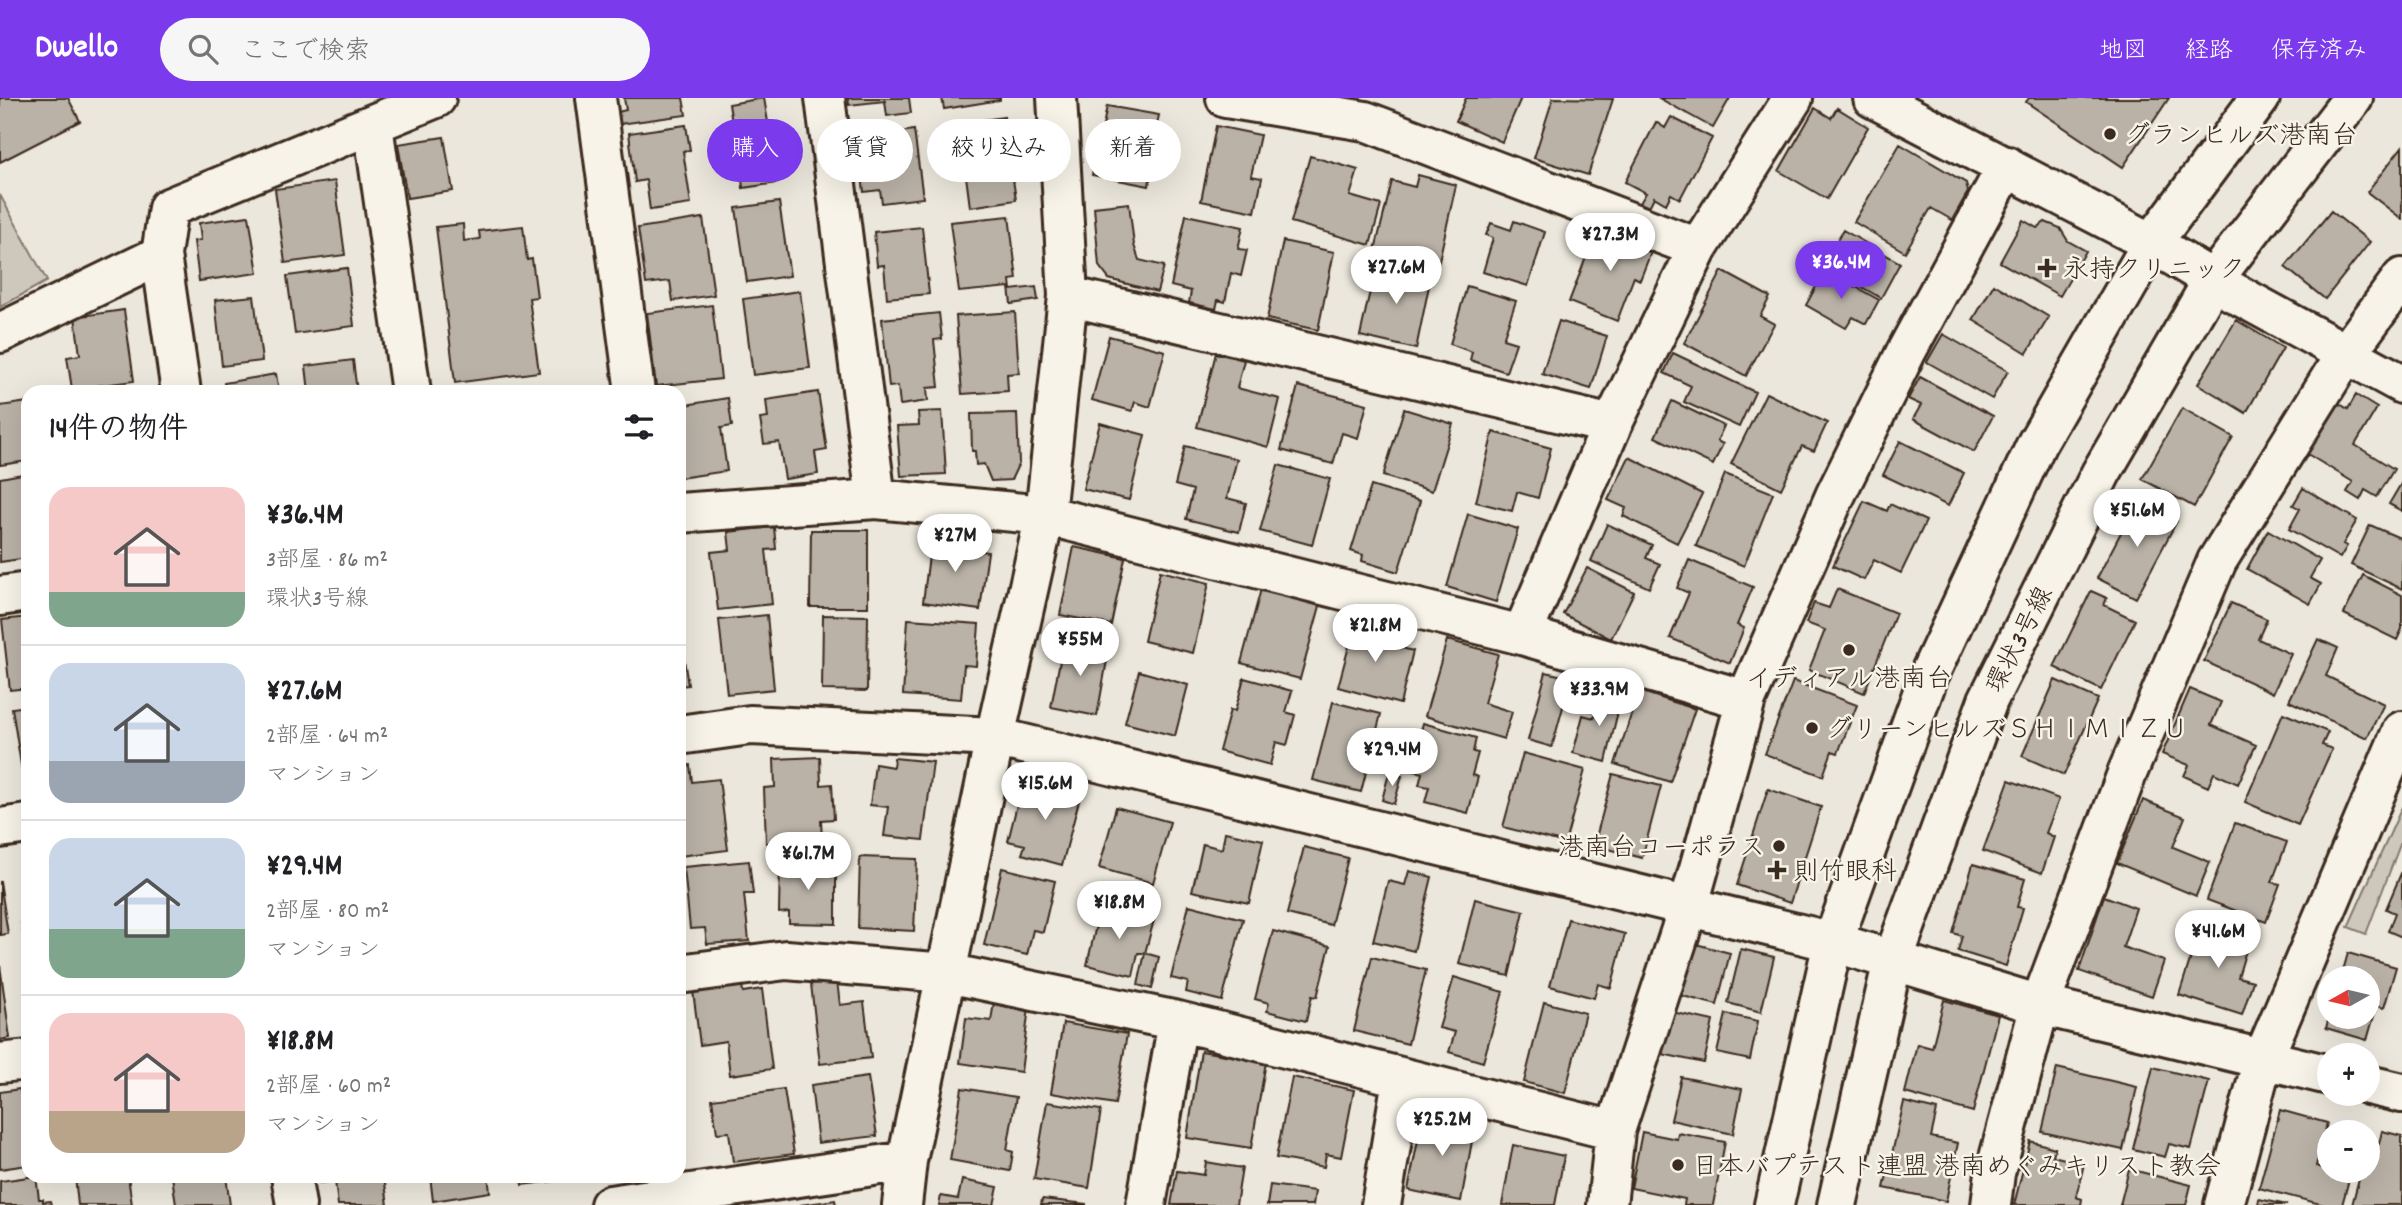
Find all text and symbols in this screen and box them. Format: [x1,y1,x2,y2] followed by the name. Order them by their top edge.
[160,18,650,81] search box
[35,26,118,73] text: Dwello
[184,30,222,68] icon: search
[240,34,370,71] text: ここで検索
[2099,35,2147,69] text: 地図
[2185,35,2233,69] text: 経路
[2271,35,2367,69] text: 保存済み
[707,119,803,182] chip: 購入
[817,119,913,182] chip: 賃貸
[927,119,1071,182] chip: 絞り込み
[1085,119,1181,182] chip: 新着
[2124,119,2357,156] place label: グランヒルズ港南台
[2102,126,2118,142] marker: グランヒルズ港南台
[1553,214,1667,273] pin: ¥27.3M
[1581,219,1639,252] text: ¥27.3M
[1784,242,1898,301] pin: ¥36.4M
[1339,246,1453,306] pin: ¥27.6M
[1811,247,1871,280] text: ¥36.4M
[1367,252,1425,285] text: ¥27.6M
[2063,253,2245,290] place label: 永持クリニック
[2037,258,2057,278] marker: 永持クリニック
[620,408,658,446] icon: filters
[49,410,188,453] text: 14件の物件
[2080,490,2194,549] pin: ¥51.6M
[2109,495,2165,528] text: ¥51.6M
[266,496,344,539] text: ¥36.4M
[914,514,996,574] pin: ¥27M
[105,515,189,599] icon: home
[933,520,977,553] text: ¥27M
[266,545,388,578] text: 3部屋 · 86 m²
[1978,581,2064,700] street label: 環状3号線
[266,584,368,617] text: 環状3号線
[1318,604,1432,664] pin: ¥21.8M
[1349,610,1401,643] text: ¥21.8M
[1039,618,1121,678] pin: ¥55M
[1057,624,1103,657] text: ¥55M
[1841,642,1857,658] marker: イディアル港南台
[1746,662,1952,699] place label: イディアル港南台
[1542,668,1656,728] pin: ¥33.9M
[266,672,342,715] text: ¥27.6M
[1569,674,1629,707] text: ¥33.9M
[105,691,189,775] icon: home
[1826,713,2188,750] place label: グリーンヒルズＳＨＩＭＩＺＵ
[1804,720,1820,736] marker: グリーンヒルズＳＨＩＭＩＺＵ
[266,721,388,754] text: 2部屋 · 64 m²
[1335,728,1449,788] pin: ¥29.4M
[1363,734,1421,767] text: ¥29.4M
[266,760,380,793] text: マンション
[988,762,1102,822] pin: ¥15.6M
[1017,768,1073,801] text: ¥15.6M
[1558,831,1765,868] place label: 港南台コーポラス
[751,832,865,892] pin: ¥61.7M
[781,838,835,871] text: ¥61.7M
[1771,838,1787,854] marker: 港南台コーポラス
[266,847,342,890] text: ¥29.4M
[1793,855,1897,892] place label: 則竹眼科
[1767,860,1787,880] marker: 則竹眼科
[105,866,189,950] icon: home
[1062,882,1176,941] pin: ¥18.8M
[1093,887,1145,920] text: ¥18.8M
[266,896,389,929] text: 2部屋 · 80 m²
[2161,910,2275,970] pin: ¥41.6M
[2191,916,2245,949] text: ¥41.6M
[266,935,380,968] text: マンション
[2317,966,2380,1029] north arrow
[2317,966,2380,1183] map controls
[266,1022,334,1065] text: ¥18.8M
[105,1041,189,1125] icon: home
[2317,1043,2380,1106] button: +
[266,1071,391,1104] text: 2部屋 · 60 m²
[1385,1098,1499,1158] pin: ¥25.2M
[1412,1104,1472,1137] text: ¥25.2M
[266,1110,380,1143] text: マンション
[2317,1120,2380,1183] button: −
[1692,1150,2221,1187] place label: 日本バプテスト連盟 港南めぐみキリスト教会
[1670,1157,1686,1173] marker: 日本バプテスト連盟 港南めぐみキリスト教会

